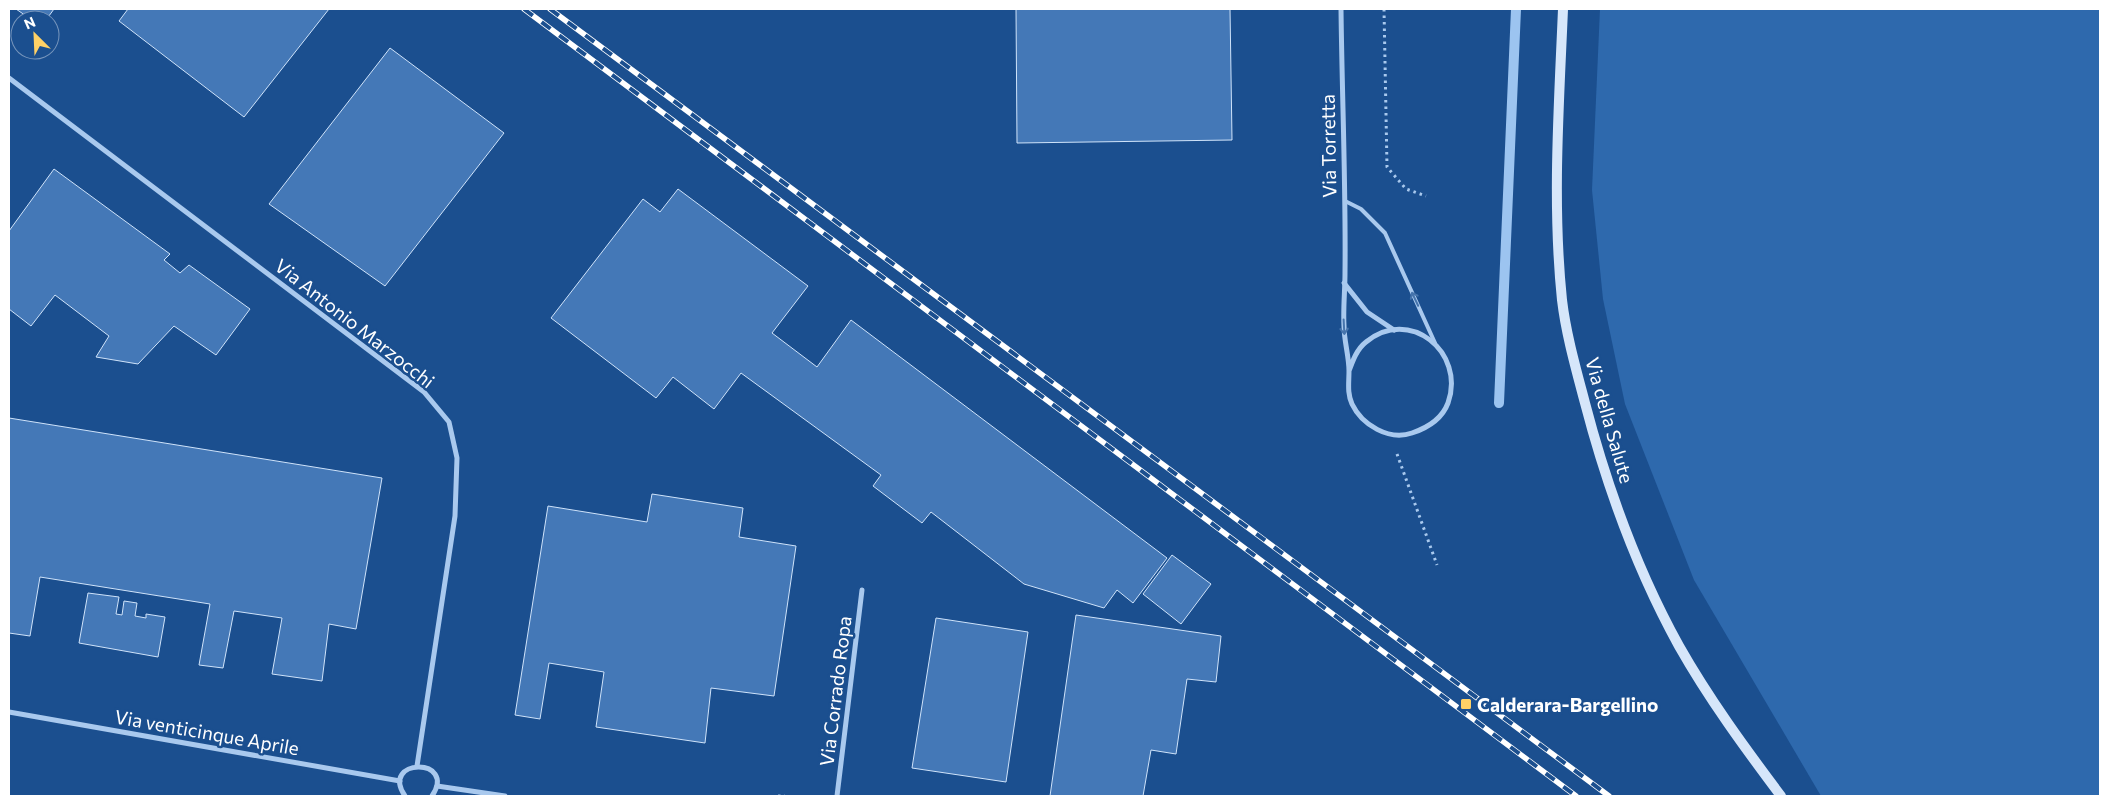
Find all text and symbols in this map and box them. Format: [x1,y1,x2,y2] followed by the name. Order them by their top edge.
[10,10,60,60] north arrow
[21,13,38,33] text: N
[1316,94,1340,198] street label: Via Torretta
[271,254,439,392] street label: Via Antonio Marzocchi
[1409,292,1419,307] one-way arrow
[1340,319,1349,335] one-way arrow
[1581,354,1639,486] street label: Via della Salute
[814,614,856,768] street label: Via Corrado Ropa
[1477,693,1658,716] place label: Calderara-Bargellino
[1459,697,1473,711] marker: Calderara-Bargellino
[113,704,301,760] street label: Via venticinque Aprile

